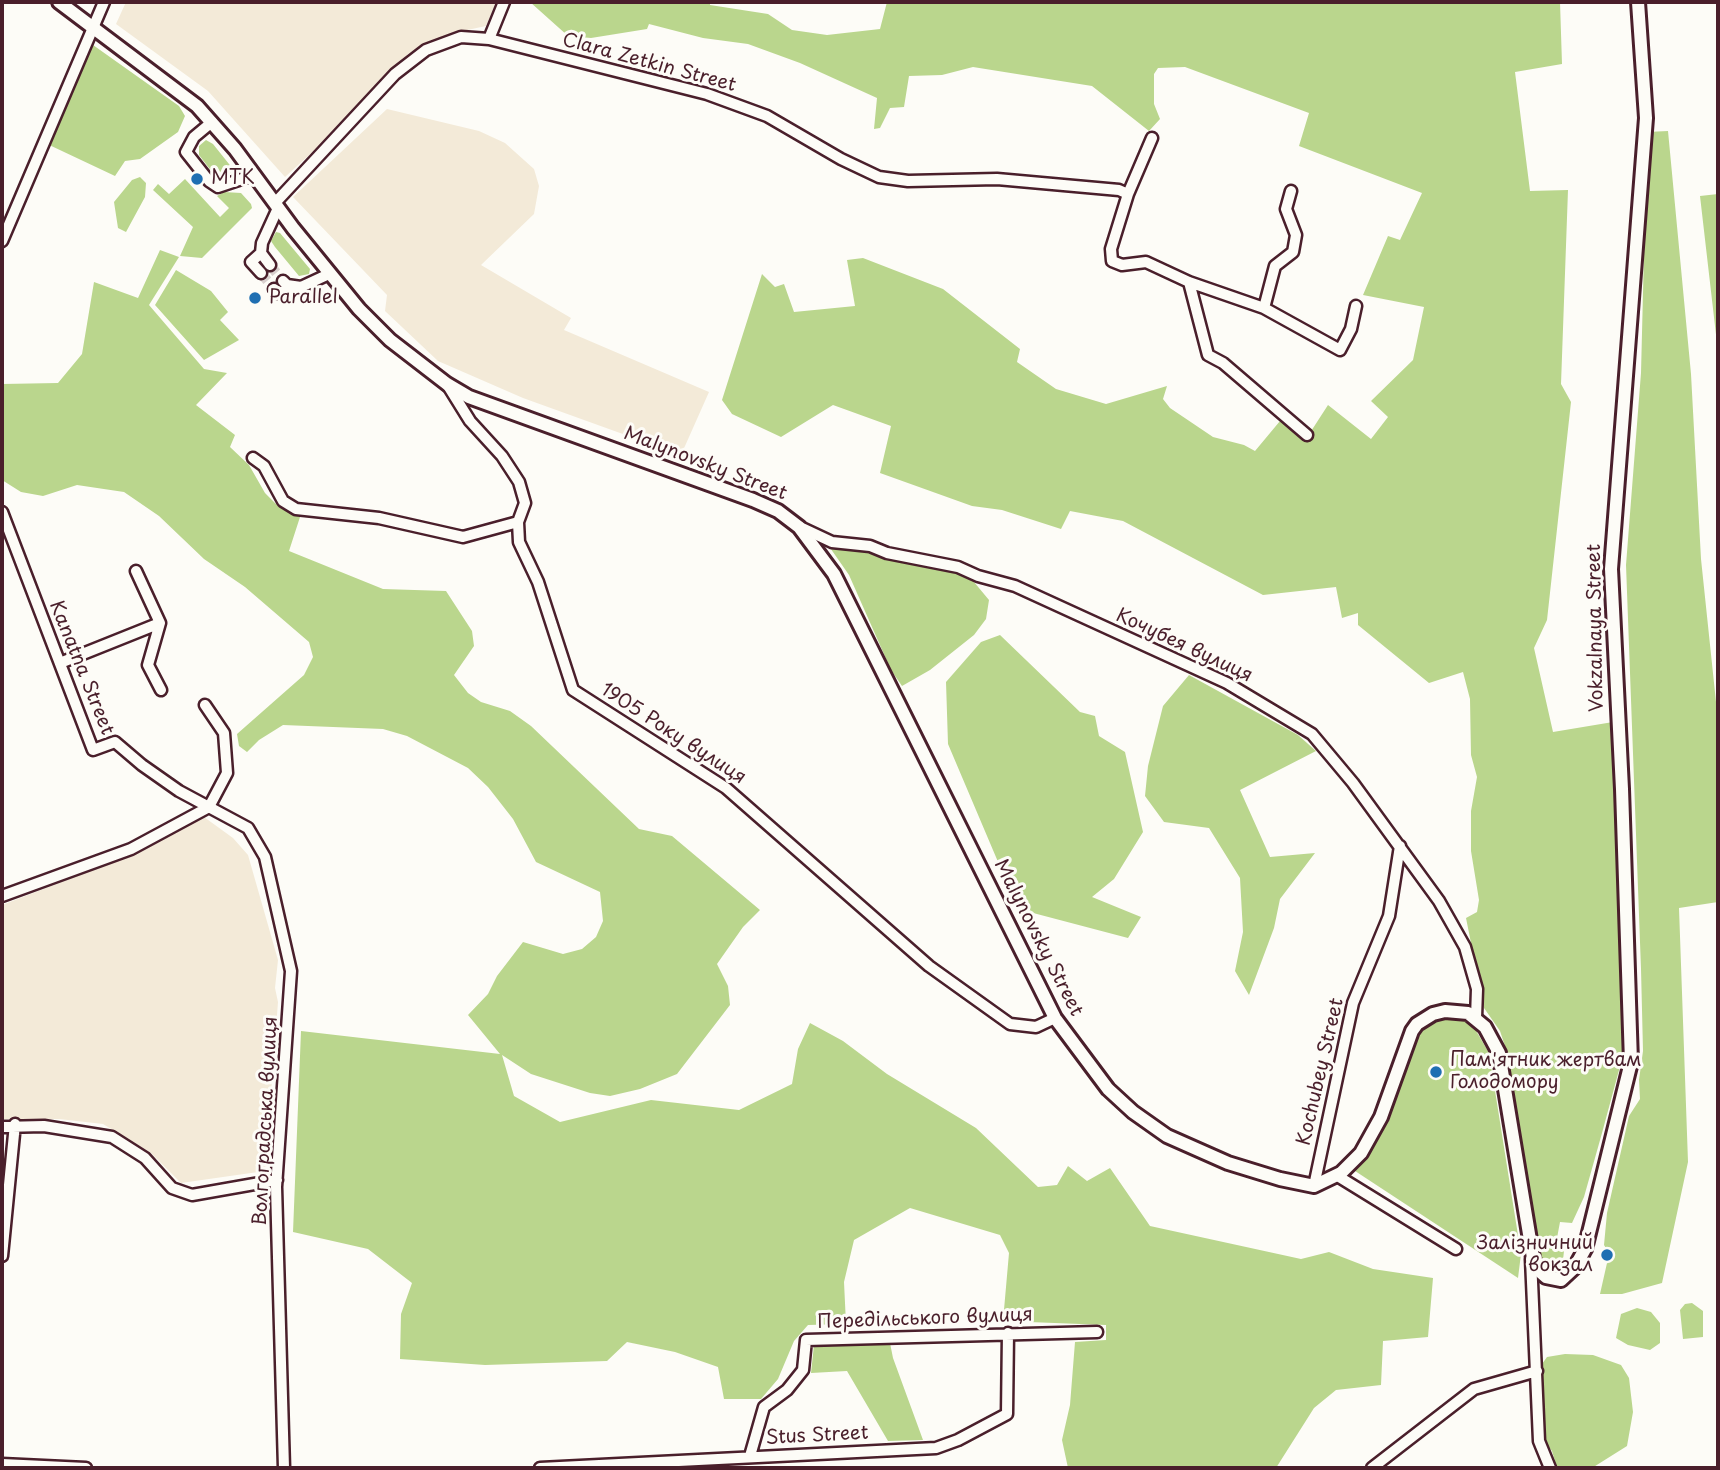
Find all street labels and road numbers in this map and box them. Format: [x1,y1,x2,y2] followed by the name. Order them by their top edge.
[560,29,738,97] street label: Clara Zetkin Street
[620,422,790,506] street label: Malynovsky Street
[1583,544,1609,712] street label: Vokzalnaya Street
[44,598,118,738] street label: Kanatna Street
[1112,604,1256,688] street label: Кочубея вулиця
[596,679,750,789] street label: 1905 Року вулиця
[989,856,1087,1020] street label: Malynovsky Street
[1293,996,1349,1148] street label: Kochubey Street
[249,1016,283,1226] street label: Волгоградська вулиця
[817,1304,1033,1334] street label: Передільського вулиця
[765,1422,869,1450] street label: Stus Street

